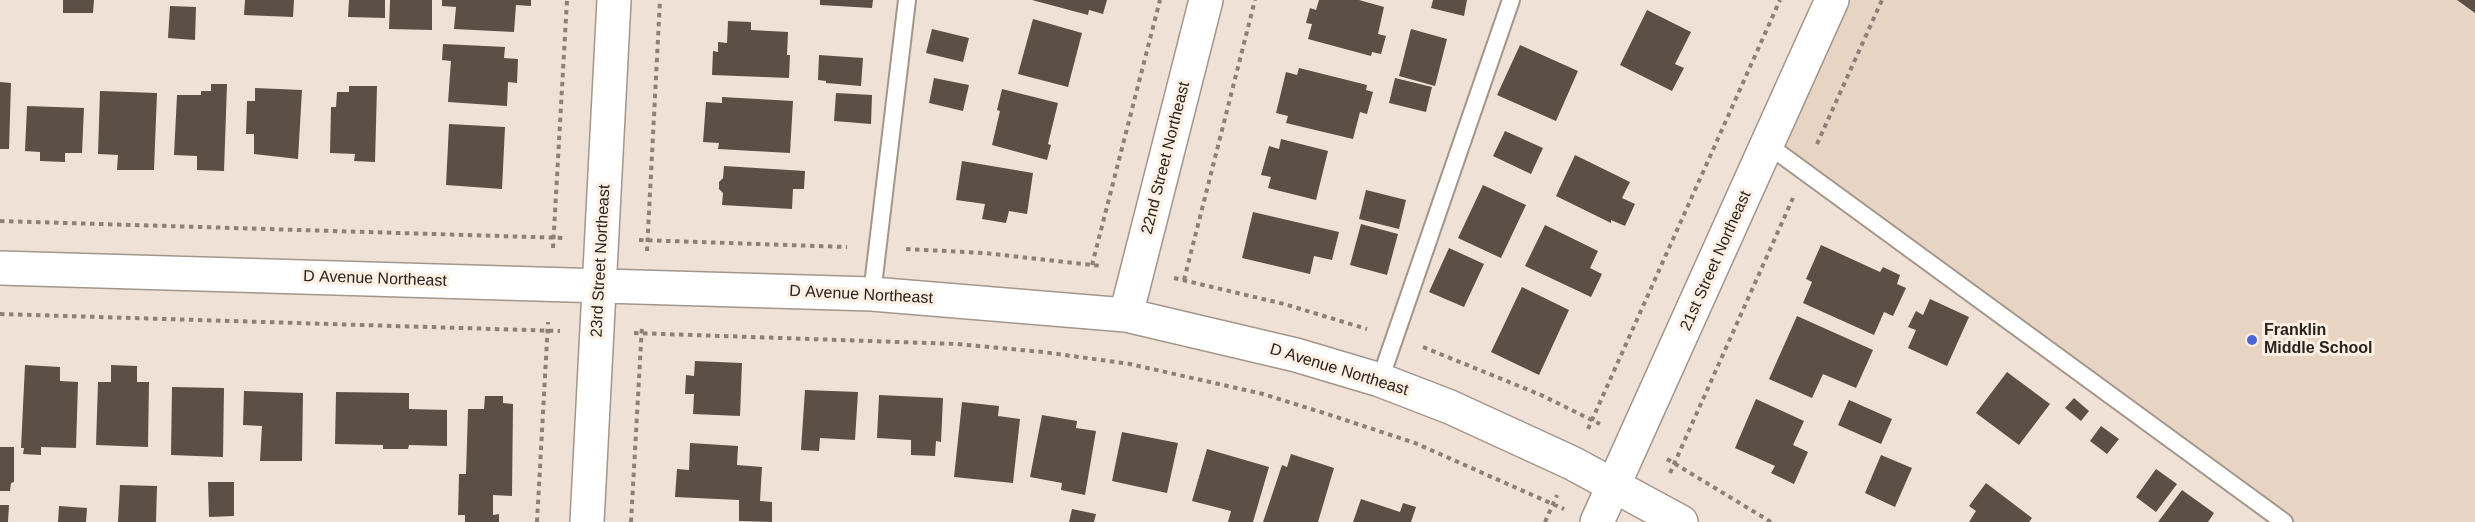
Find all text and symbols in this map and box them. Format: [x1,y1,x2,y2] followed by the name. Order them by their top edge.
[1138,80,1194,236] street label: 22nd Street Northeast
[587,184,615,338] street label: 23rd Street Northeast
[1676,188,1756,334] street label: 21st Street Northeast
[303,267,447,291] street label: D Avenue Northeast
[789,282,933,308] street label: D Avenue Northeast
[2264,321,2372,359] place label: Franklin Middle School
[2245,333,2259,347] marker: Franklin Middle School
[1267,340,1411,400] street label: D Avenue Northeast

